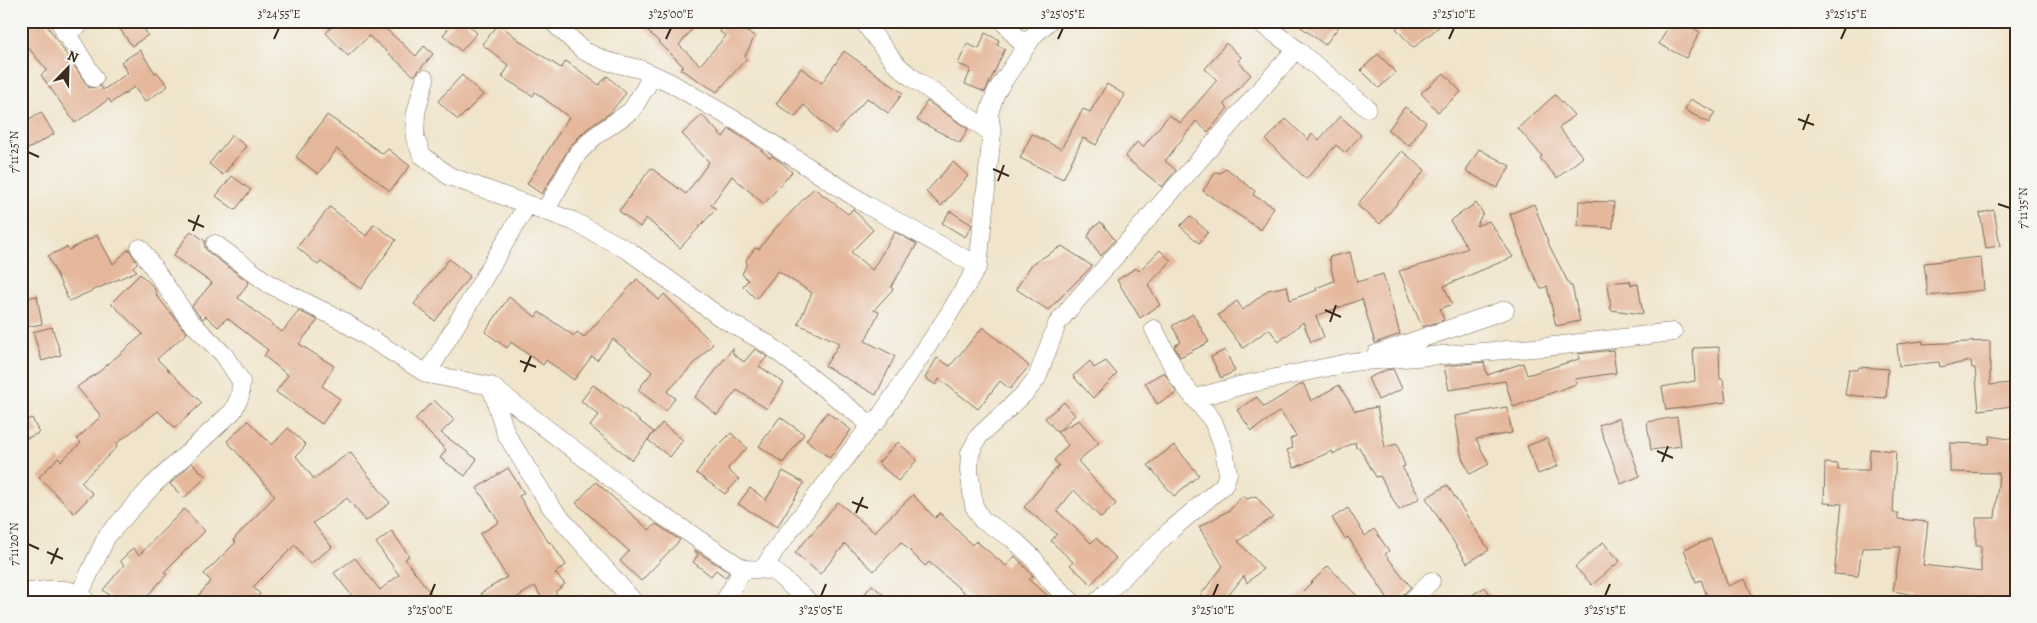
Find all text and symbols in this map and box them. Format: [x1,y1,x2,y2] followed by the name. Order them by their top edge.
[258,6,300,22] text: 3°24'55"E
[648,6,694,22] text: 3°25'00"E
[1041,6,1085,22] text: 3°25'05"E
[1433,6,1475,22] text: 3°25'10"E
[1825,6,1867,22] text: 3°25'15"E
[42,42,92,92] north arrow
[64,46,81,67] text: N
[6,131,22,173] text: 7°11'25"N
[2015,187,2031,229] text: 7°11'35"N
[6,522,22,566] text: 7°11'20"N
[407,602,453,618] text: 3°25'00"E
[799,602,843,618] text: 3°25'05"E
[1192,602,1234,618] text: 3°25'10"E
[1584,602,1626,618] text: 3°25'15"E

